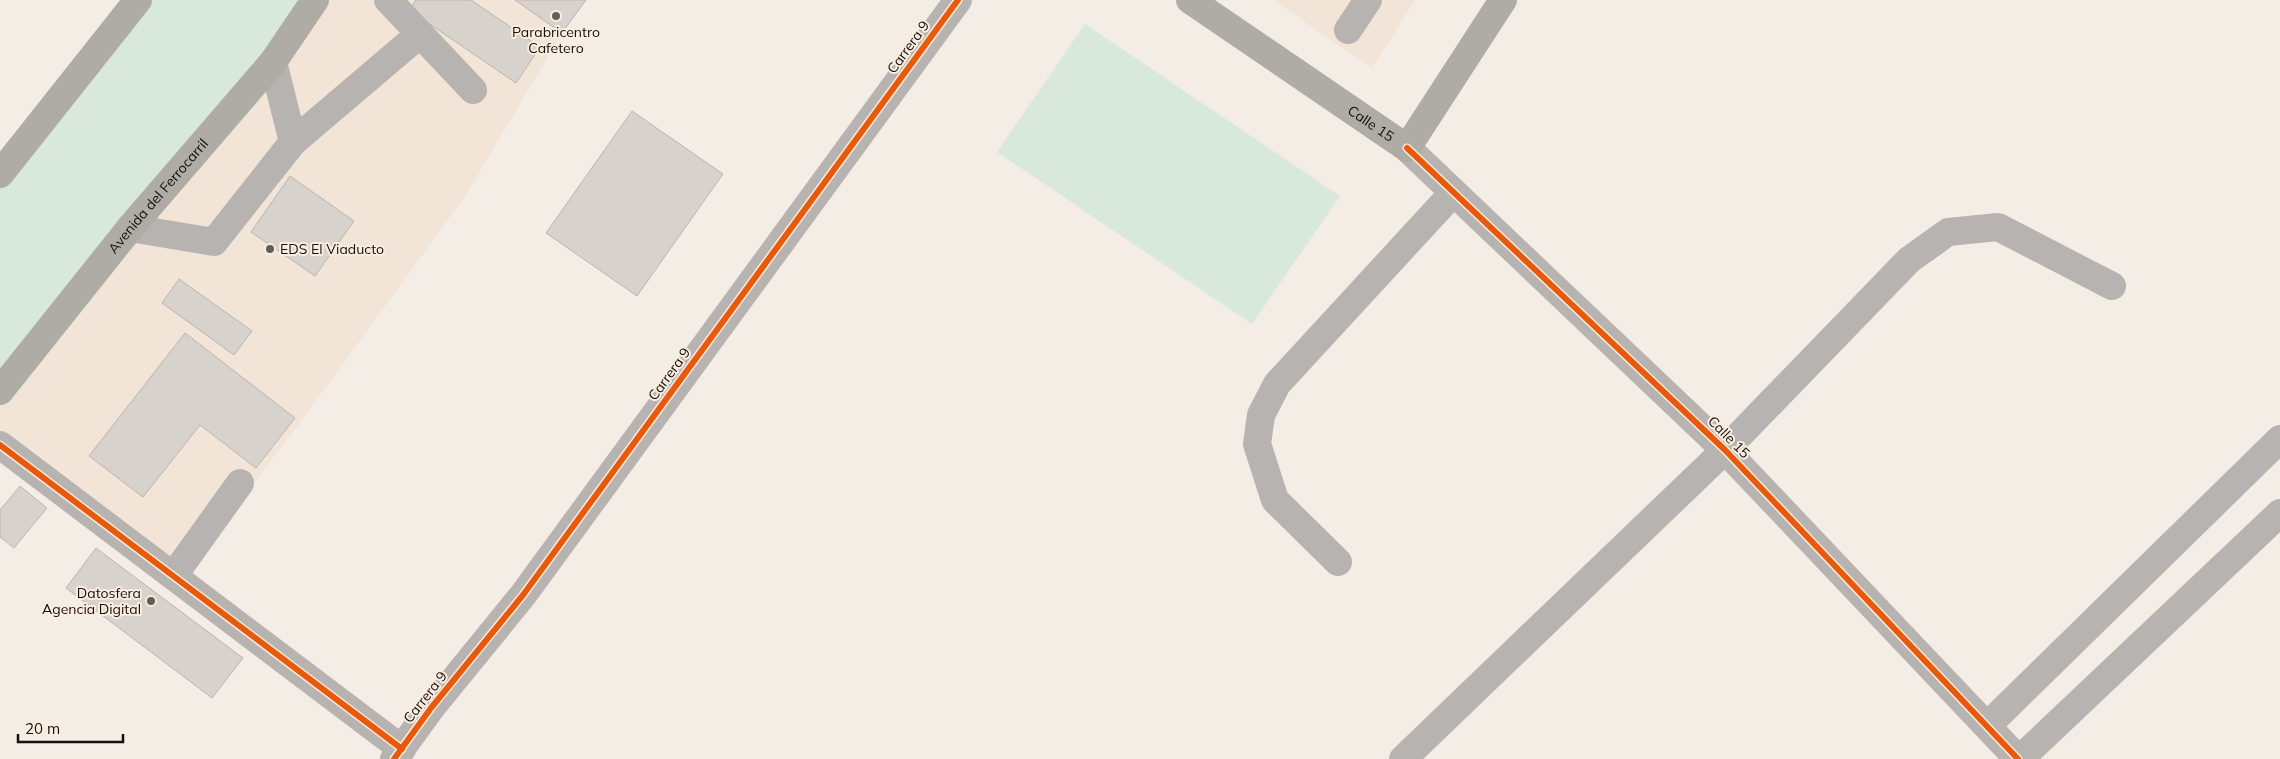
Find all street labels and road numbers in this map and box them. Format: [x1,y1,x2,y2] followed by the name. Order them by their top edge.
[883,17,933,77] street label: Carrera 9
[1344,101,1398,146] street label: Calle 15
[104,135,212,257] street label: Avenida del Ferrocarril
[644,344,694,404] street label: Carrera 9
[1704,412,1754,462] street label: Calle 15
[399,667,451,727] street label: Carrera 9

